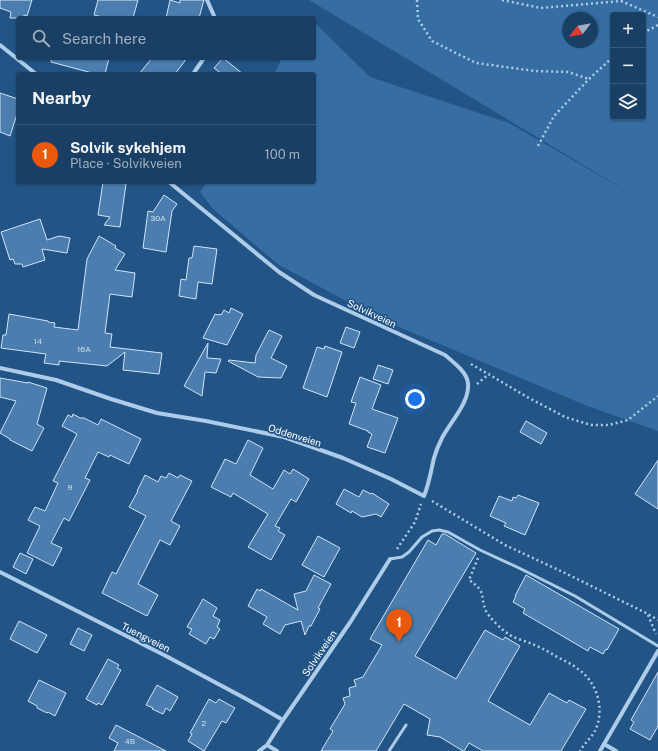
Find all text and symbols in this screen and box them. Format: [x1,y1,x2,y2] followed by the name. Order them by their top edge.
[562,12,598,48] north arrow
[610,12,646,120] map controls
[610,12,646,48] button: +
[16,16,316,60] search box
[30,27,52,49] icon: search
[62,30,146,47] text: Search here
[610,48,646,84] button: −
[610,84,646,120] button: layers
[32,88,91,108] text: Nearby
[70,139,186,156] text: Solvik sykehjem
[42,147,48,162] text: 1
[264,147,300,162] text: 100 m
[70,156,182,171] text: Place · Solvikveien
[150,213,166,223] house number: 30A
[345,296,399,330] street label: Solvikveien
[34,336,42,346] house number: 14
[77,344,91,354] house number: 16A
[405,389,425,409] your location
[267,421,323,449] street label: Oddenveien
[68,482,73,492] house number: 9
[386,609,412,642] pin: 1
[119,620,173,655] street label: Tuengveien
[299,627,339,678] street label: Solvikveien
[202,718,207,728] house number: 2
[125,736,135,746] house number: 4B

